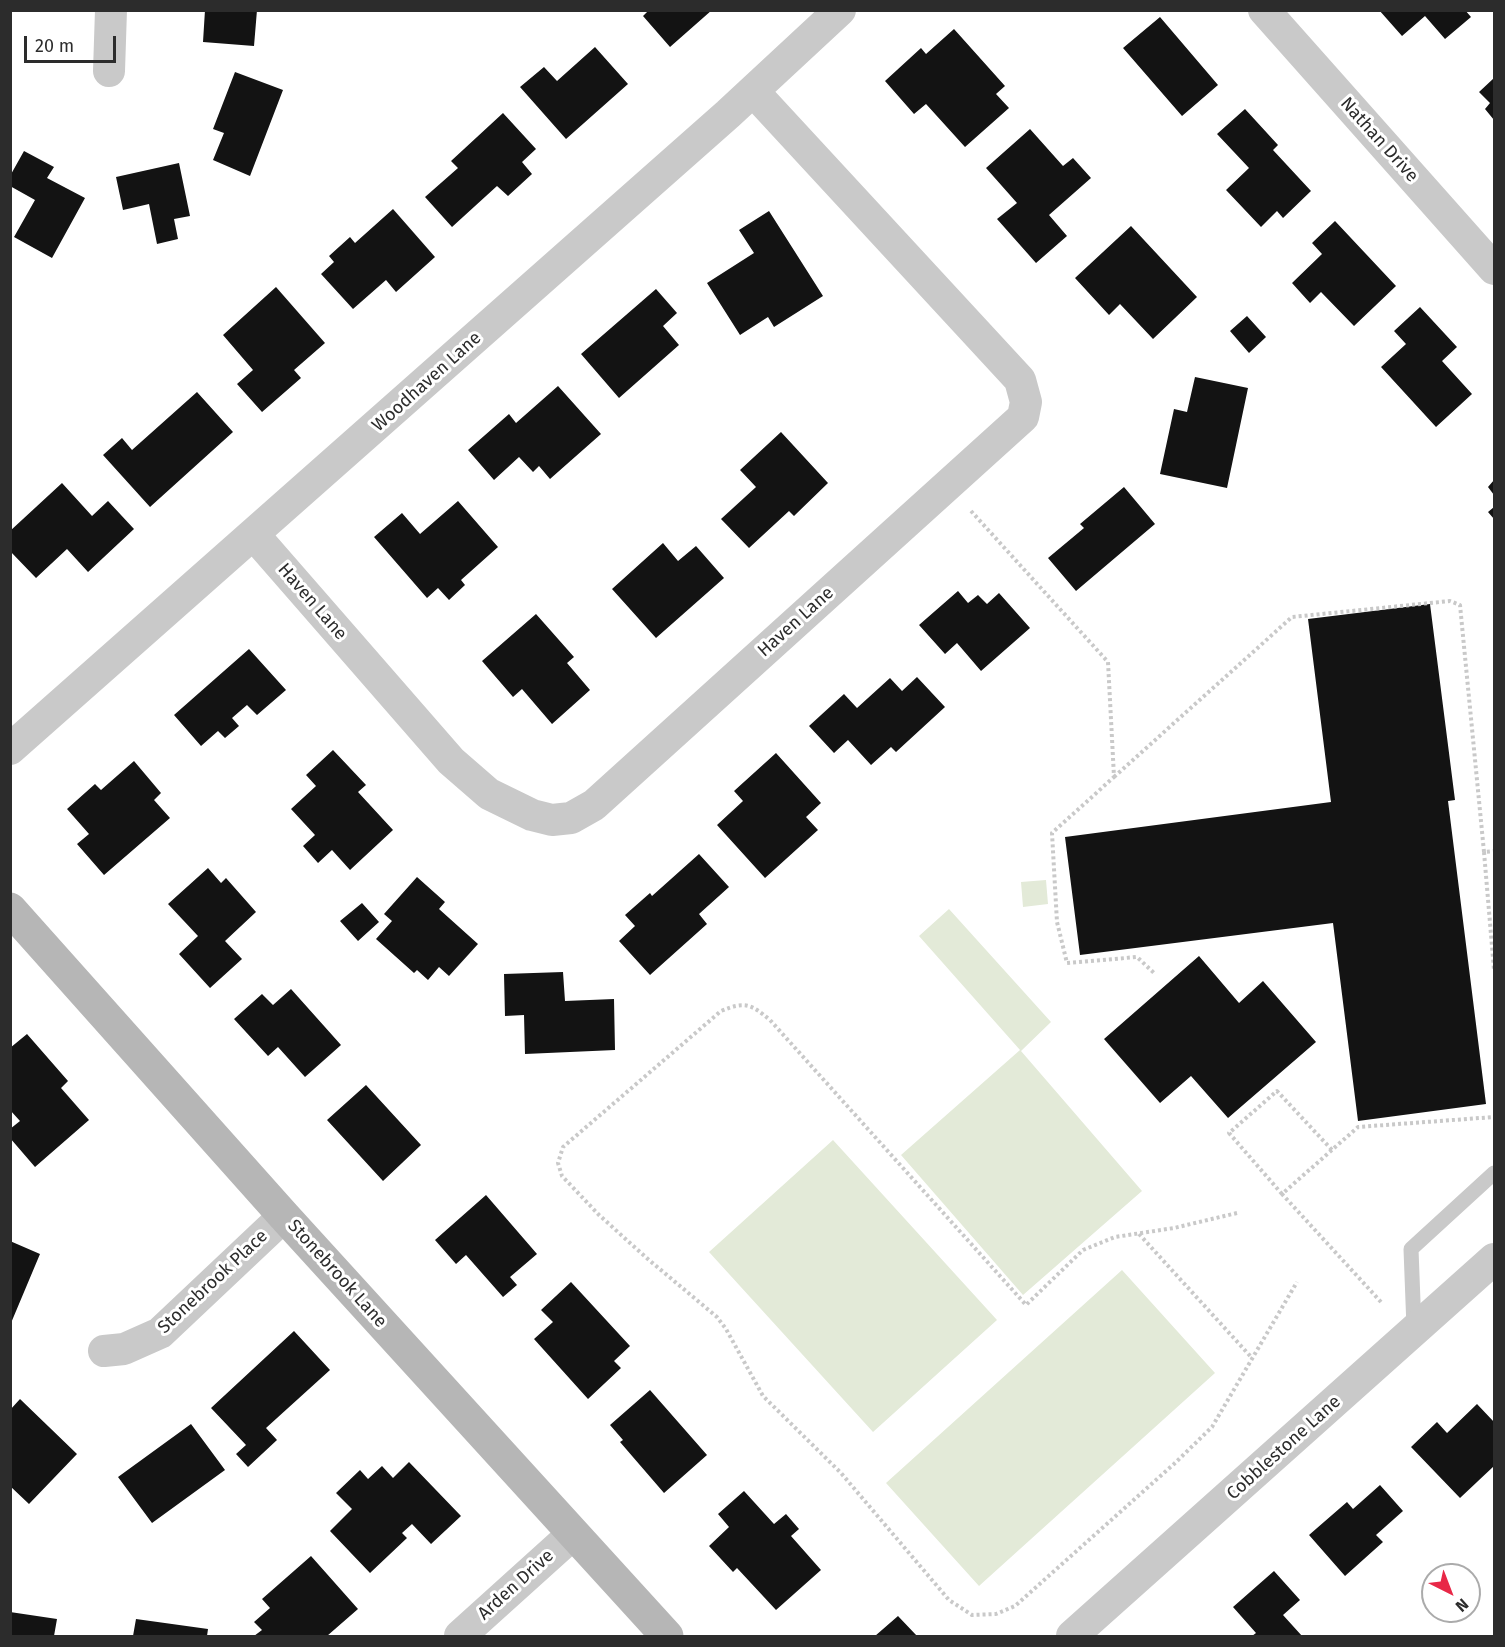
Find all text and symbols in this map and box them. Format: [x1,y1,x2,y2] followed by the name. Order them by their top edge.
[27,24,118,62] scale bar
[35,35,74,57] text: 20 m
[1335,93,1423,187] street label: Nathan Drive
[368,327,486,437] street label: Woodhaven Lane
[273,559,351,645] street label: Haven Lane
[754,582,838,662] street label: Haven Lane
[283,1216,391,1332] street label: Stonebrook Lane
[154,1226,272,1338] street label: Stonebrook Place
[1223,1391,1345,1505] street label: Cobblestone Lane
[474,1545,558,1625] street label: Arden Drive
[1421,1563,1481,1623] north arrow
[1452,1595,1472,1616] text: N

